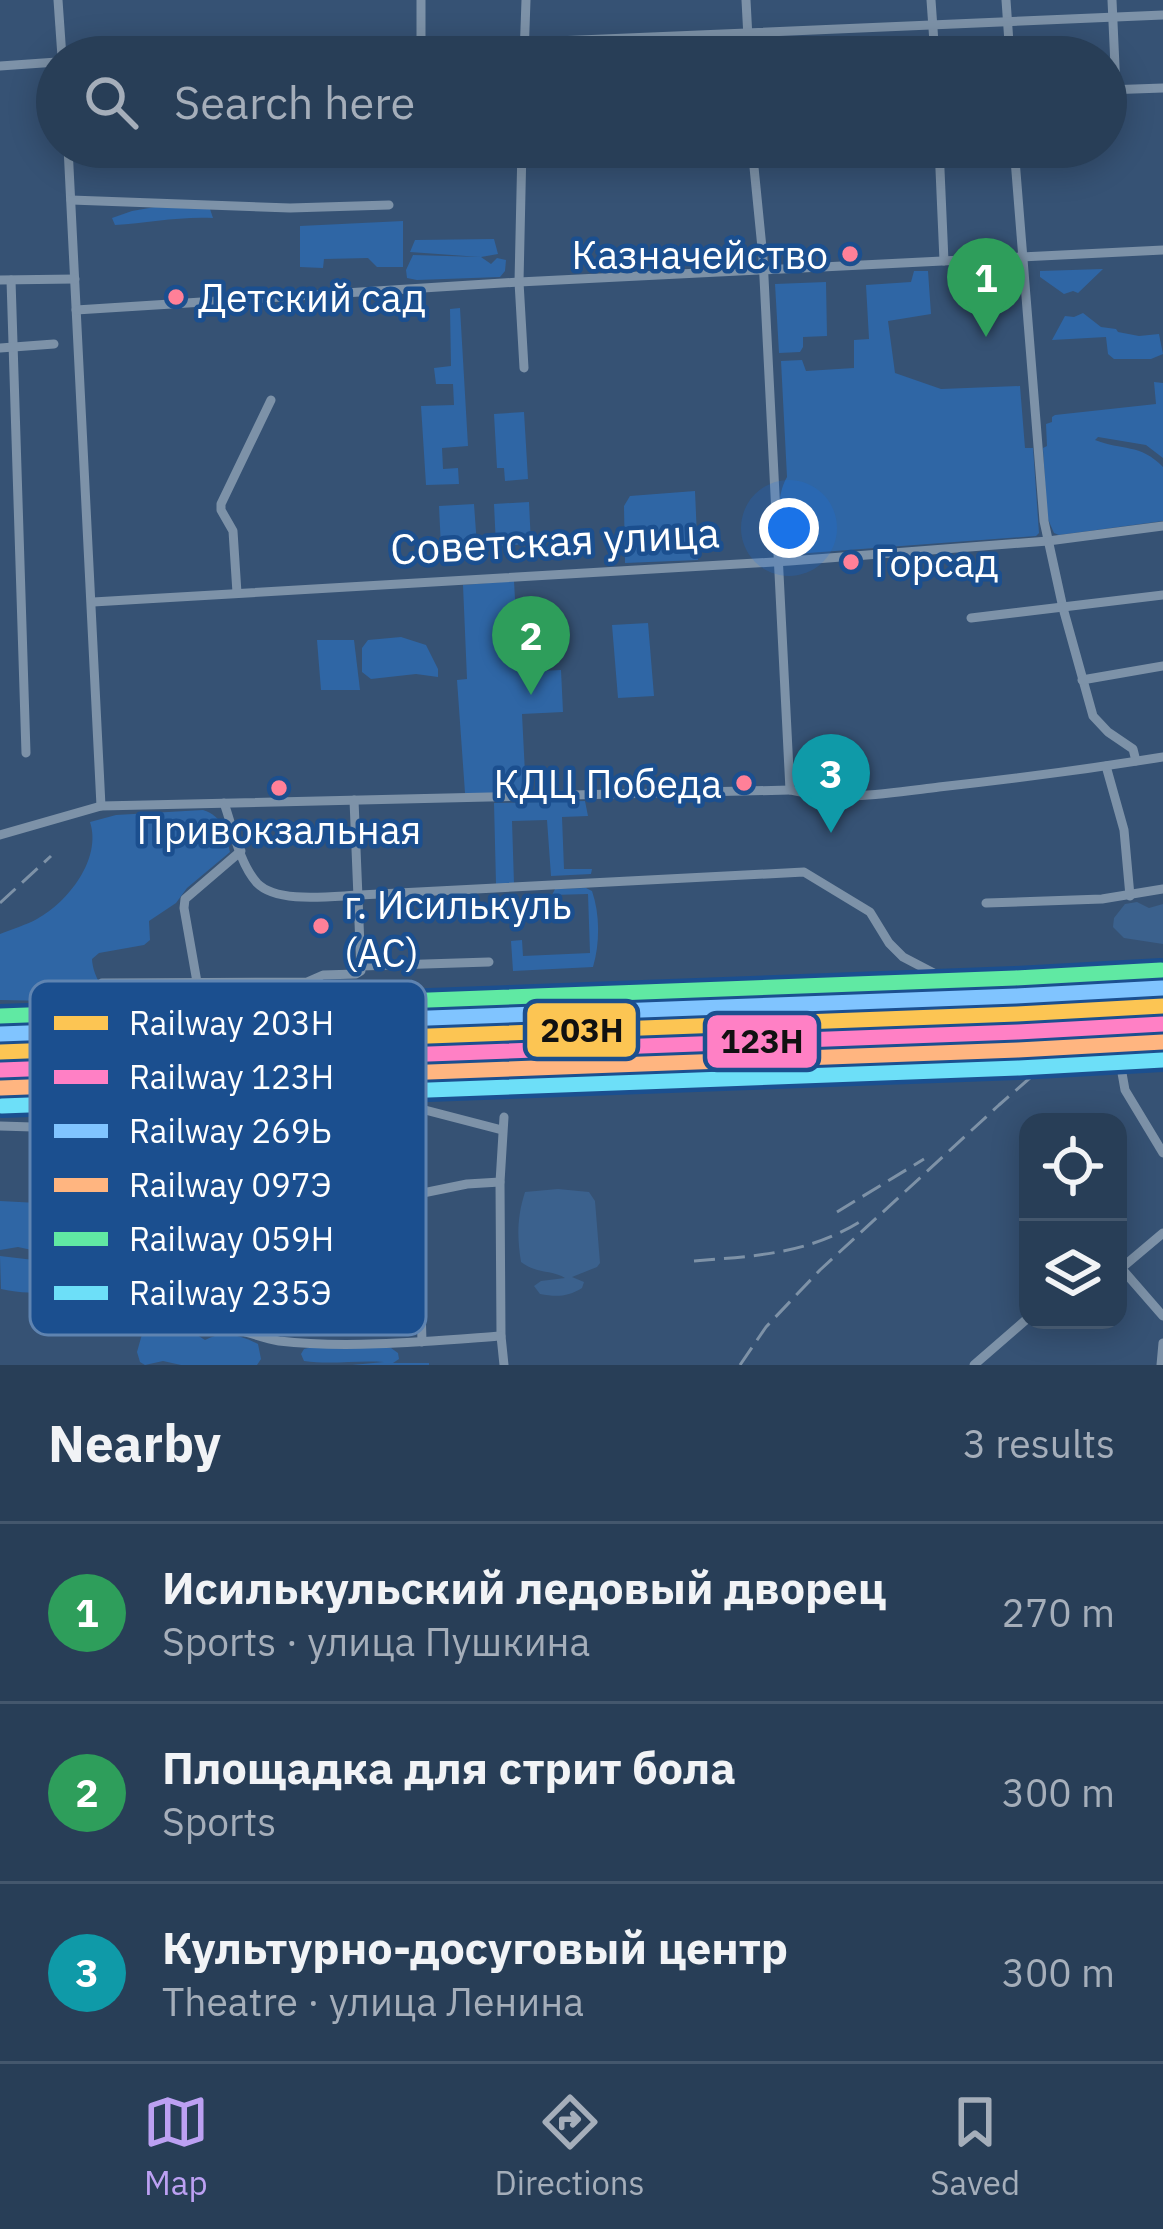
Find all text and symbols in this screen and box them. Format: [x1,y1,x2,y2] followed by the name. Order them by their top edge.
[36,36,1127,168] search box
[78,69,144,135] icon: search
[174,73,415,131] text: Search here
[572,229,828,280] place label: Казначейство
[947,238,1025,337] pin: 1
[839,243,861,265] marker: Казначейство
[198,272,426,323] place label: Детский сад
[165,286,187,308] marker: Детский сад
[759,498,819,558] your location
[389,504,721,577] street label: Советская улица
[874,537,999,588] place label: Горсад
[840,551,862,573] marker: Горсад
[492,596,570,695] pin: 2
[792,734,870,833] pin: 3
[493,758,722,809] place label: КДЦ Победа
[733,772,755,794] marker: КДЦ Победа
[268,777,290,799] marker: Привокзальная
[137,804,421,855] place label: Привокзальная
[344,879,572,978] place label: г. Исилькуль (АС)
[310,915,332,937] marker: г. Исилькуль (АС)
[30,981,426,1335] legend
[129,1001,334,1044] text: Railway 203Н
[525,1001,638,1059] line badge: 203Н
[540,1008,624,1051] text: 203Н
[705,1013,819,1070] line badge: 123Н
[720,1019,804,1062] text: 123Н
[129,1055,334,1098] text: Railway 123Н
[129,1109,331,1152] text: Railway 269Ь
[1019,1113,1127,1329] map controls
[1019,1113,1127,1221] button: locate
[129,1163,331,1206] text: Railway 097Э
[129,1217,334,1260] text: Railway 059Н
[1019,1221,1127,1329] button: layers
[129,1271,331,1314] text: Railway 235Э
[48,1410,221,1476] text: Nearby
[963,1418,1115,1469] text: 3 results
[162,1558,886,1616] text: Исилькульский ледовый дворец
[75,1587,99,1638] text: 1
[1002,1587,1115,1638] text: 270 m
[162,1616,590,1667] text: Sports · улица Пушкина
[162,1738,736,1796] text: Площадка для стрит бола
[75,1767,99,1818] text: 2
[1002,1767,1115,1818] text: 300 m
[162,1796,276,1847] text: Sports
[162,1918,788,1976] text: Культурно-досуговый центр
[75,1947,99,1998] text: 3
[1002,1947,1115,1998] text: 300 m
[162,1976,584,2027] text: Theatre · улица Ленина
[143,2089,209,2204] tab: Map
[495,2089,645,2204] tab: Directions
[930,2089,1020,2204] tab: Saved

